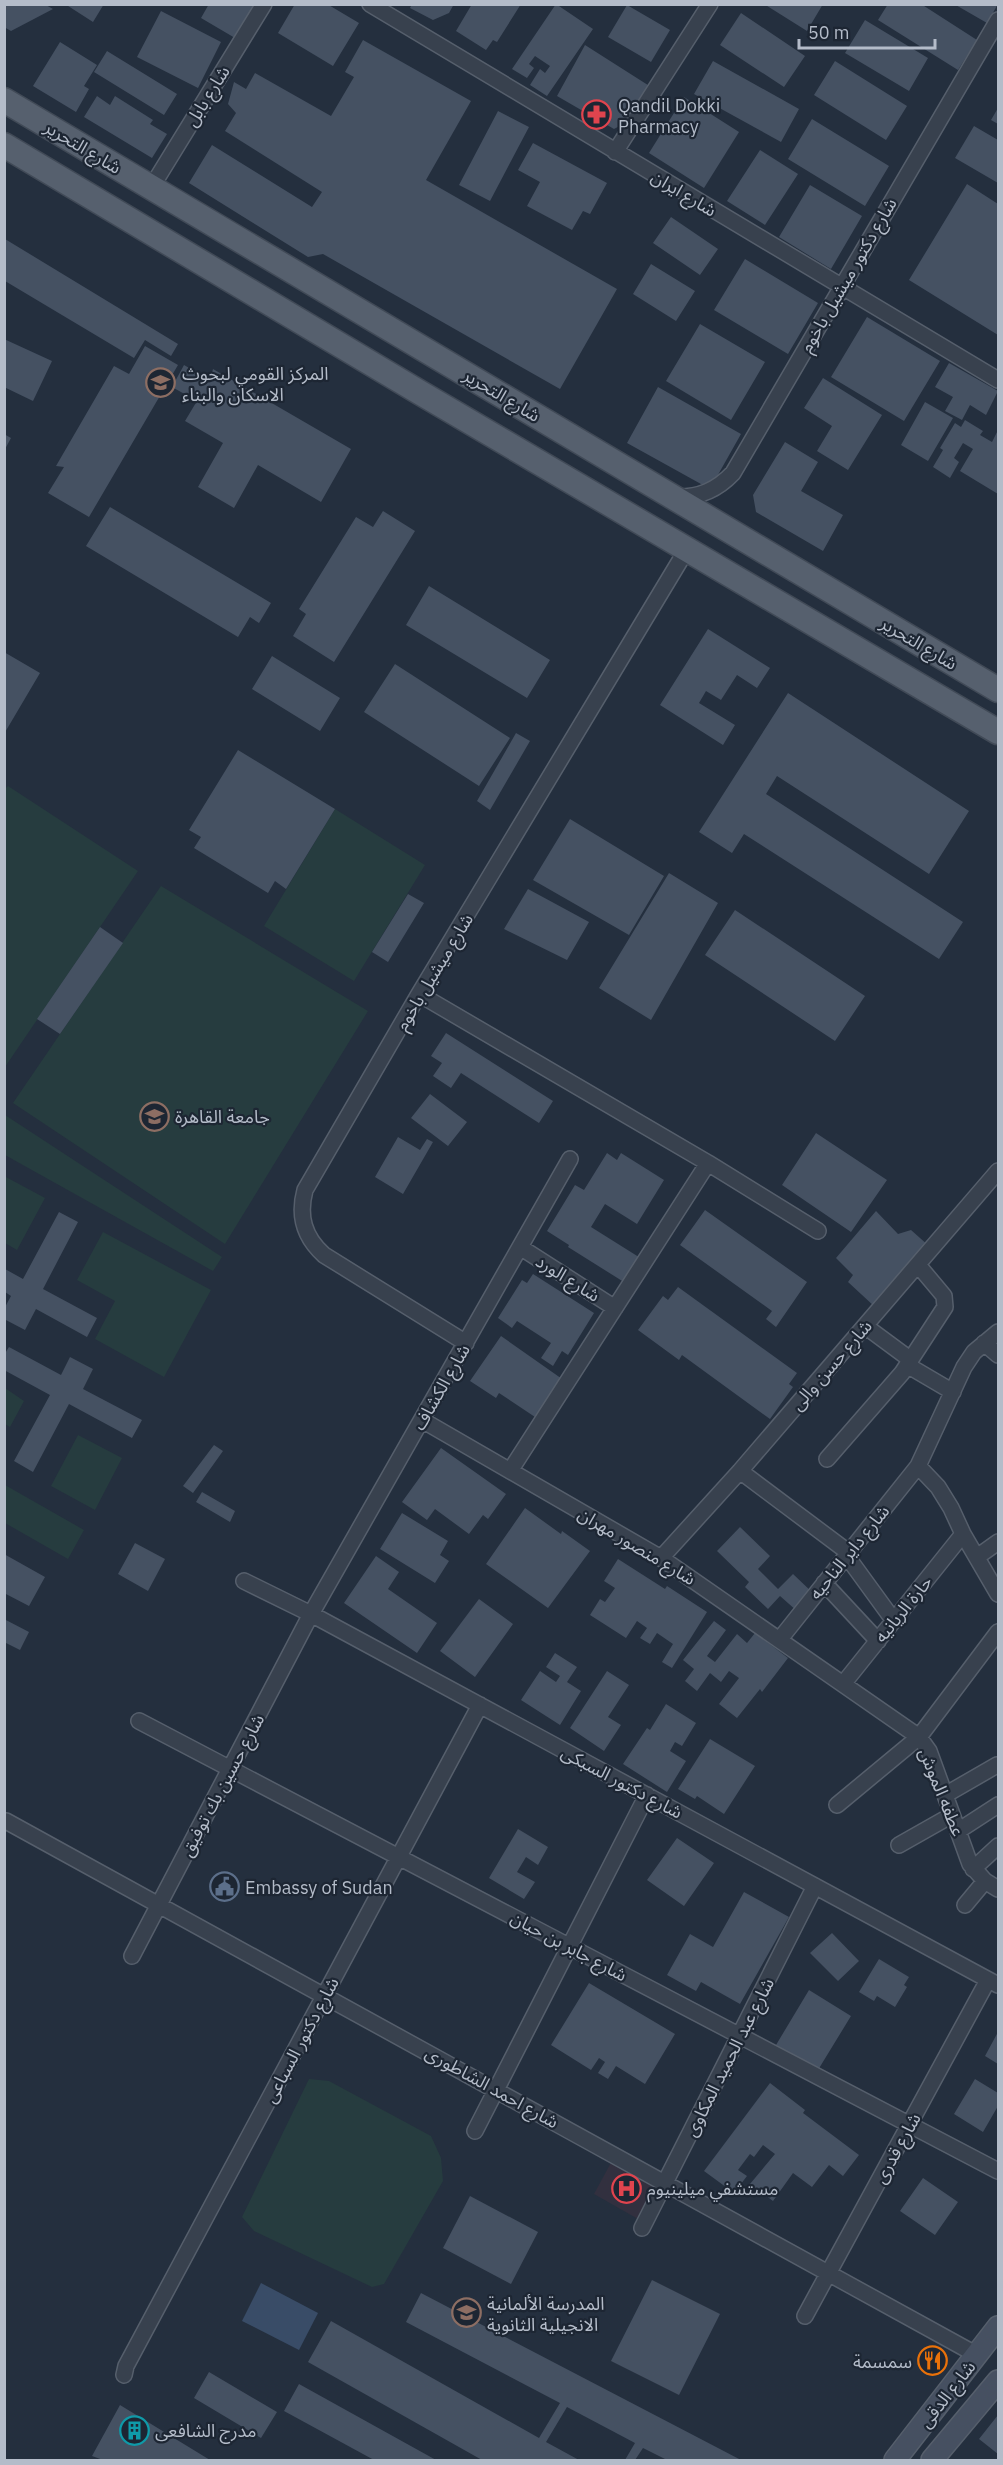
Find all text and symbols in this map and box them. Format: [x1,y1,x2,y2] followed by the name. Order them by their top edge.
[799,12,936,50] scale bar
[808,21,850,44] text: 50 m
[179,61,237,132] street label: شارع بابل
[618,94,720,138] place label: Qandil Dokki Pharmacy
[581,99,613,131] pharmacy icon: Qandil Dokki Pharmacy
[38,115,126,181] street label: شارع التحرير
[646,165,721,224] street label: شارع ايران
[794,194,904,358] street label: شارع دكتور ميشيل باخوم
[182,362,329,406] place label: المركز القومي لبحوث الاسكان والبناء
[457,363,545,429] street label: شارع التحرير
[145,367,177,399] school or university icon: المركز القومي لبحوث الاسكان والبناء
[874,611,962,677] street label: شارع التحرير
[390,909,481,1036] street label: شارع ميشيل باخوم
[138,1100,170,1132] school or university icon: جامعة القاهرة
[175,1105,270,1128] place label: جامعة القاهرة
[530,1249,604,1309] street label: شارع الورد
[785,1315,879,1417] street label: شارع حسن والى
[407,1340,477,1436] street label: شارع الكشاف
[804,1500,897,1606] street label: شارع داير الناحيه
[572,1502,700,1593] street label: شارع منصور مهران
[869,1571,937,1647] street label: حارة الريانيه
[175,1710,272,1862] street label: شارع حسين بك توفيق
[556,1740,687,1826] street label: شارع دكتور السبكى
[914,1744,970,1840] street label: عطفه الموش
[208,1871,240,1903] public building icon: Embassy of Sudan
[245,1876,393,1899] place label: Embassy of Sudan
[505,1906,631,1989] street label: شارع جابر بن حيان
[258,1973,347,2108] street label: شارع دكتور السباعى
[679,1974,782,2142] street label: شارع عبد الحميد المكاوى
[420,2041,563,2136] street label: شارع احمد الشاطورى
[868,2109,928,2189] street label: شارع قدرى
[610,2172,642,2204] hospital icon: مستشفي ميلينيوم
[647,2177,779,2203] place label: مستشفي ميلينيوم
[487,2292,605,2336] place label: المدرسة الألمانية الانجيلية الثانوية
[450,2297,482,2329] school or university icon: المدرسة الألمانية الانجيلية الثانوية
[917,2345,949,2377] restaurant icon: سمسمة
[853,2350,912,2373] place label: سمسمة
[914,2356,983,2434] street label: شارع الدقى
[118,2414,150,2446] building icon: مدرج الشافعى
[155,2419,257,2444] place label: مدرج الشافعى

